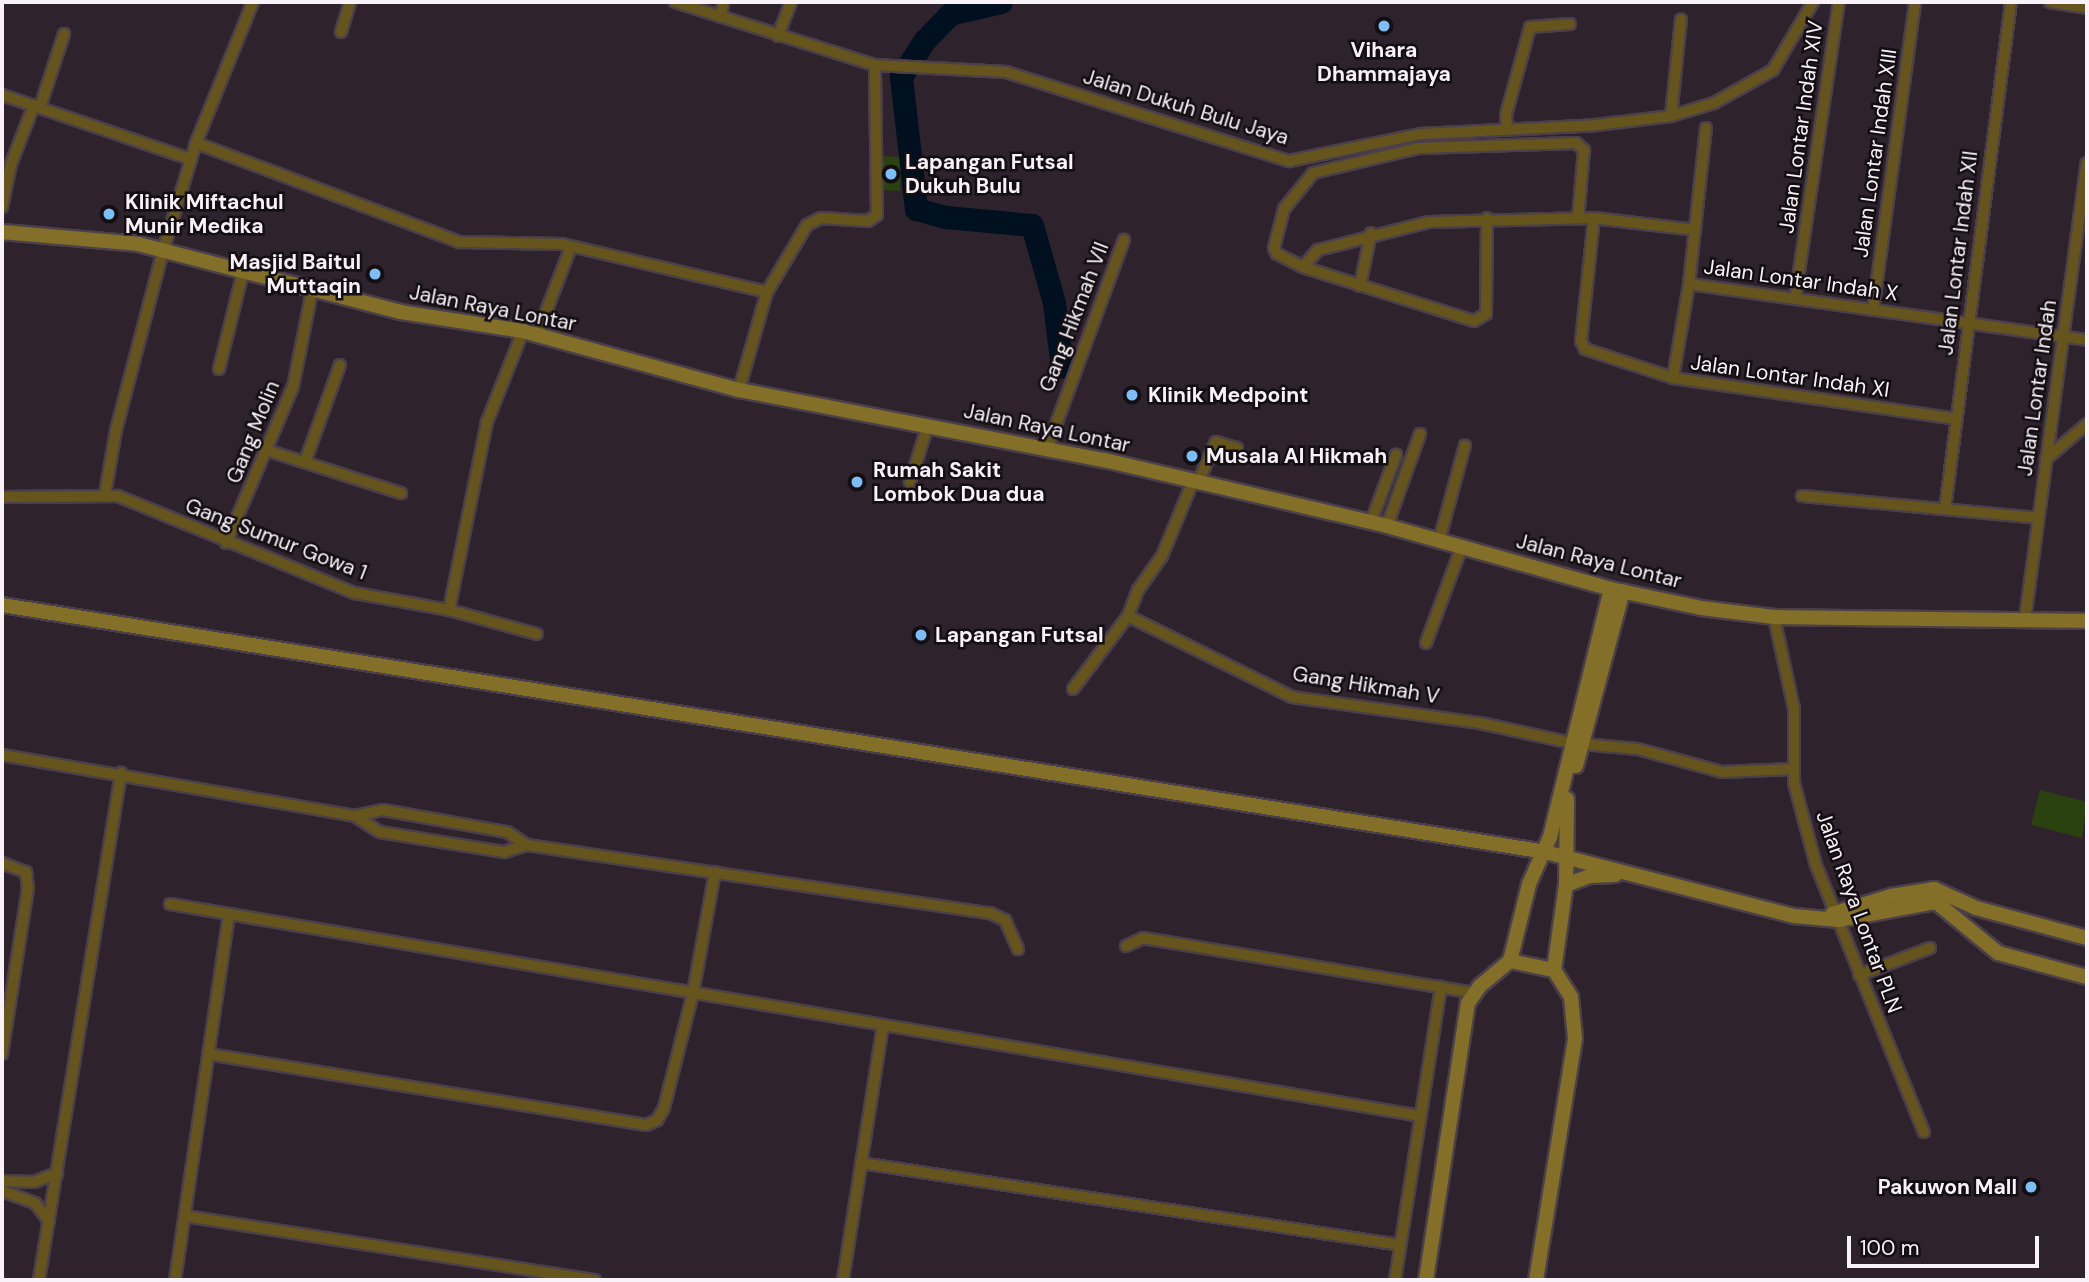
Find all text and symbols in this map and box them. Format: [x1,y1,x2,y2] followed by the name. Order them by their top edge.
[1376,18,1392,34] marker: Vihara Dhammajaya
[1774,19,1828,235] street label: Jalan Lontar Indah XIV
[1317,37,1451,87] place label: Vihara Dhammajaya
[1848,47,1902,259] street label: Jalan Lontar Indah XIII
[1080,64,1292,150] street label: Jalan Dukuh Bulu Jaya
[905,149,1074,199] place label: Lapangan Futsal Dukuh Bulu
[1933,149,1983,357] street label: Jalan Lontar Indah XII
[883,166,899,182] marker: Lapangan Futsal Dukuh Bulu
[125,189,284,239] place label: Klinik Miftachul Munir Medika
[99,204,119,224] marker: Klinik Miftachul Munir Medika
[1034,239,1114,395] street label: Gang Hikmah VII
[230,249,361,299] place label: Masjid Baitul Muttaqin
[1702,254,1900,306] street label: Jalan Lontar Indah X
[367,266,383,282] marker: Masjid Baitul Muttaqin
[407,279,579,337] street label: Jalan Raya Lontar
[2012,298,2062,478] street label: Jalan Lontar Indah
[1689,350,1891,402] street label: Jalan Lontar Indah XI
[221,377,285,487] street label: Gang Molin
[1148,382,1308,408] place label: Klinik Medpoint
[1122,385,1142,405] marker: Klinik Medpoint
[961,398,1133,458] street label: Jalan Raya Lontar
[1206,443,1387,469] place label: Musala Al Hikmah
[1184,448,1200,464] marker: Musala Al Hikmah
[873,457,1044,507] place label: Rumah Sakit Lombok Dua dua
[847,472,867,492] marker: Rumah Sakit Lombok Dua dua
[182,493,370,585] street label: Gang Sumur Gowa 1
[1514,528,1684,594] street label: Jalan Raya Lontar
[935,622,1104,648] place label: Lapangan Futsal
[913,627,929,643] marker: Lapangan Futsal
[1291,661,1441,709] street label: Gang Hikmah V
[1811,808,1907,1016] street label: Jalan Raya Lontar PLN
[1878,1174,2017,1200] place label: Pakuwon Mall
[2023,1179,2039,1195] marker: Pakuwon Mall
[1851,1222,2044,1266] scale bar
[1860,1234,1920,1262] text: 100 m

